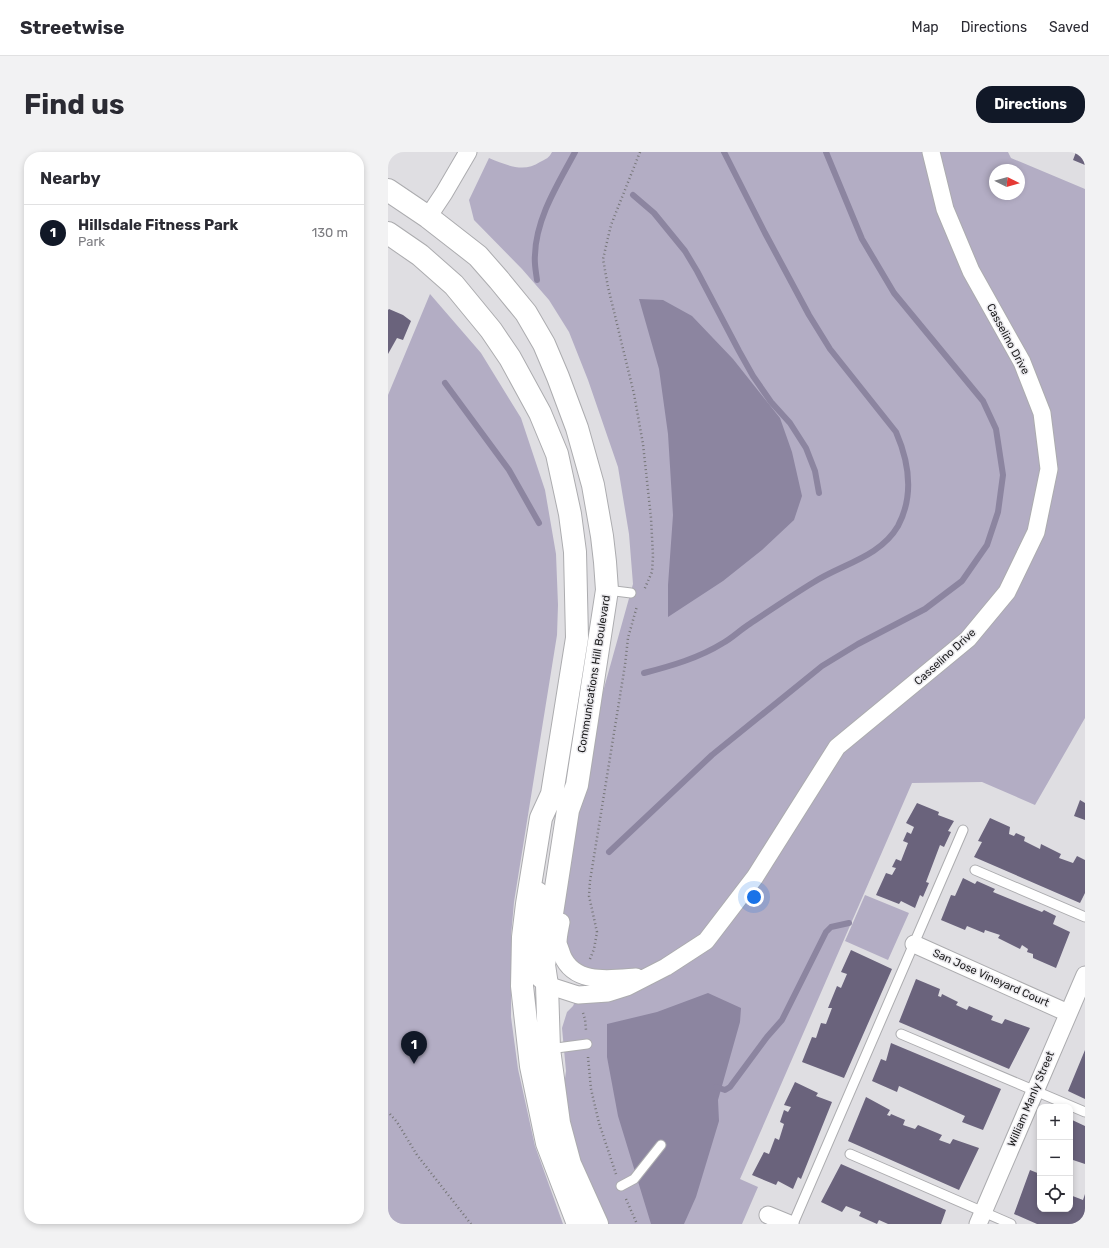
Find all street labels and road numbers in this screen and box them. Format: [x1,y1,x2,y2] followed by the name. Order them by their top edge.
[984,301,1032,377] street label: Casselino Drive
[575,594,613,754] street label: Communications Hill Boulevard
[912,626,978,688] street label: Casselino Drive
[931,946,1052,1010] street label: San Jose Vineyard Court
[1005,1049,1057,1149] street label: William Manly Street

